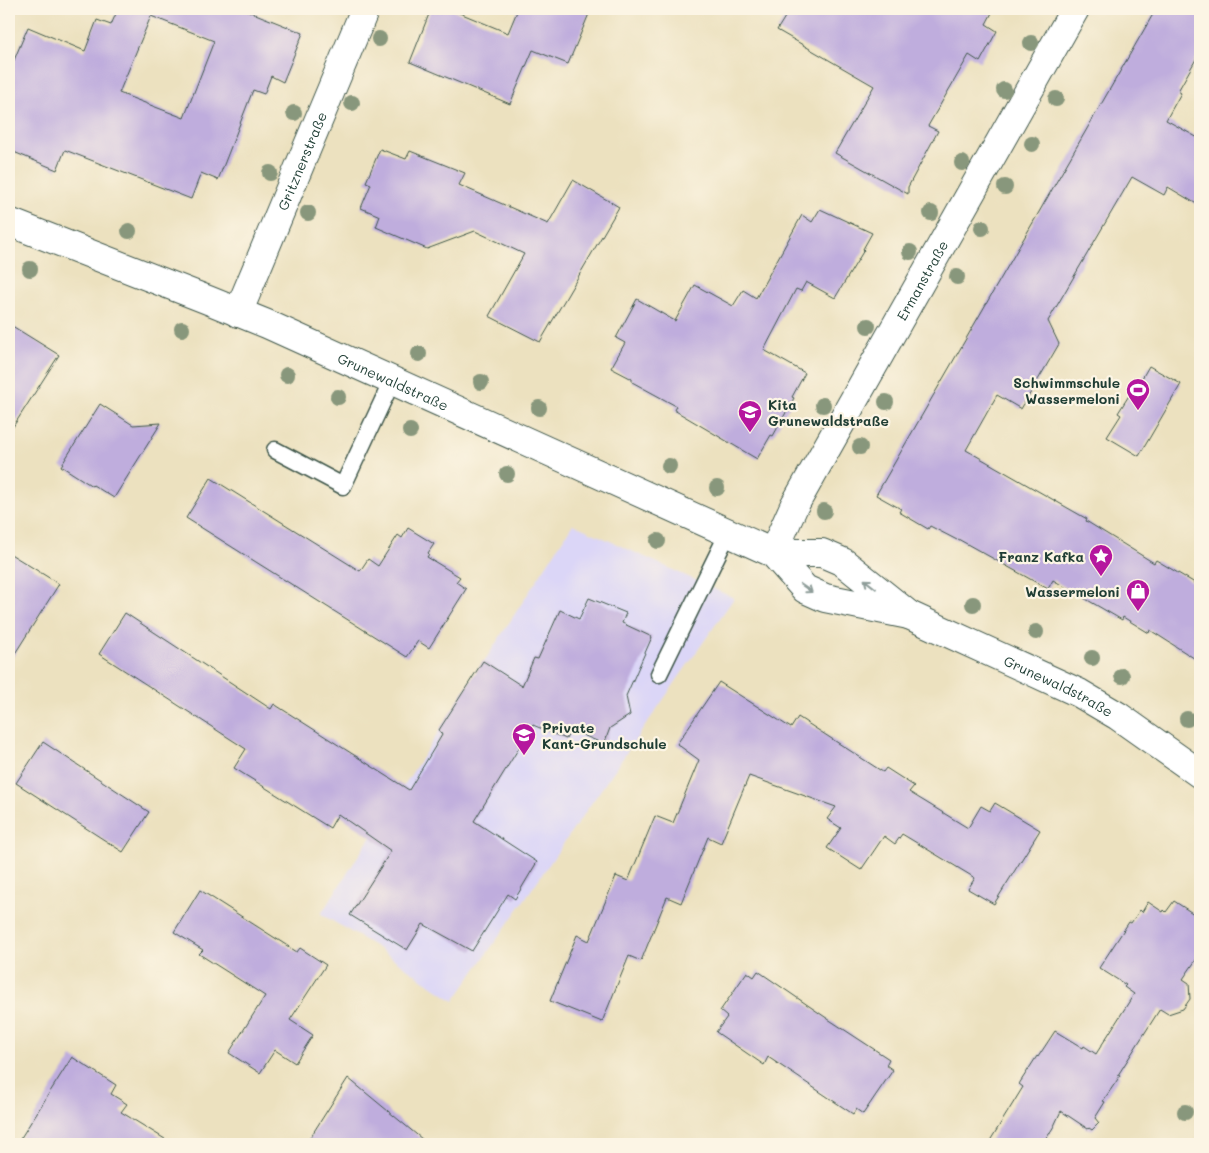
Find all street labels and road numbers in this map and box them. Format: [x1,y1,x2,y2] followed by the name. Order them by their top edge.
[273,108,331,213] street label: Gritznerstraße
[892,237,952,324] street label: Ermanstraße
[335,348,452,414] street label: Grunewaldstraße
[1001,650,1117,721] street label: Grunewaldstraße

